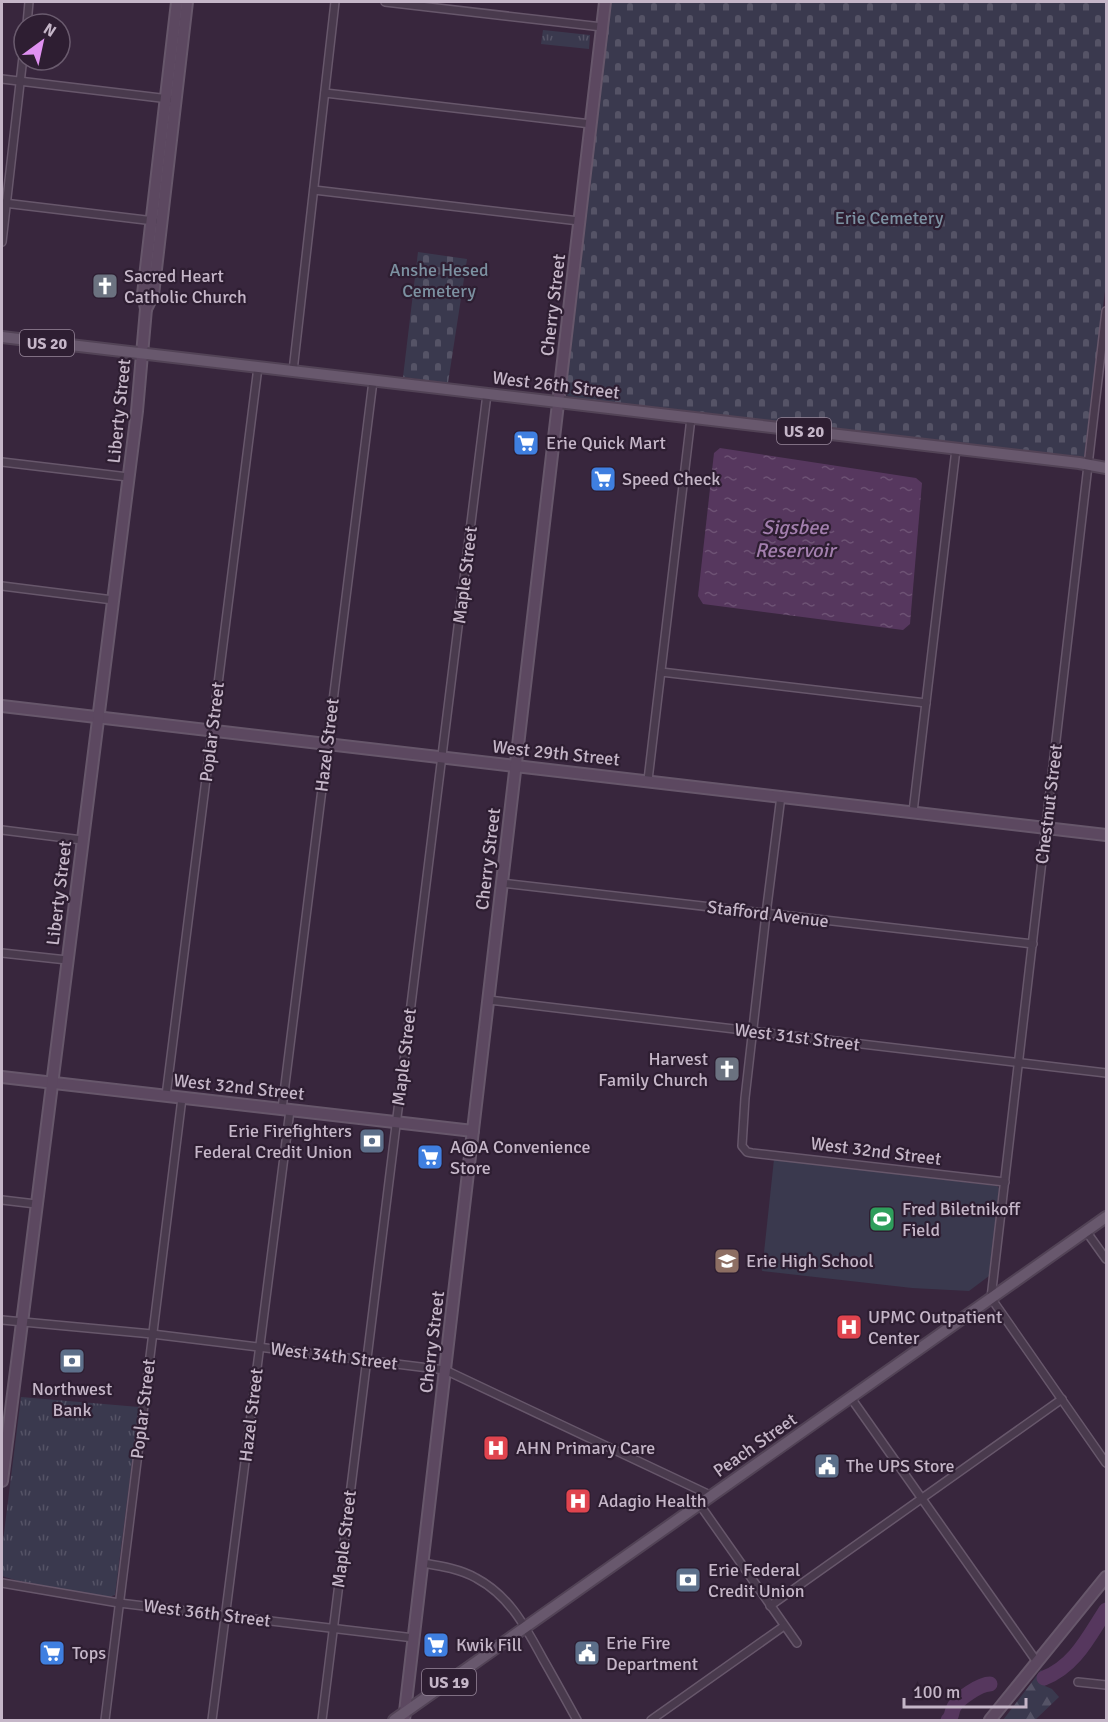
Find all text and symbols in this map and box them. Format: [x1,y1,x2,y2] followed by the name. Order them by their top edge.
[12,12,72,72] north arrow
[40,19,60,42] text: N
[835,207,944,229] park label: Erie Cemetery
[536,253,570,357] street label: Cherry Street
[389,259,489,302] park label: Anshe Hesed Cemetery
[124,265,247,308] place label: Sacred Heart Catholic Church
[90,271,120,301] church icon: Sacred Heart Catholic Church
[20,330,74,356] road number: US 20
[103,358,135,464] street label: Liberty Street
[491,366,621,404] street label: West 26th Street
[777,418,831,444] road number: US 20
[511,428,541,458] supermarket icon: Erie Quick Mart
[546,432,666,454] place label: Erie Quick Mart
[588,464,618,494] supermarket icon: Speed Check
[622,468,720,490] place label: Speed Check
[755,515,838,563] water label: Sigsbee Reservoir
[448,525,482,625] street label: Maple Street
[195,681,229,783] street label: Poplar Street
[310,697,344,793] street label: Hazel Street
[491,735,621,771] street label: West 29th Street
[1031,743,1067,865] street label: Chestnut Street
[471,807,505,911] street label: Cherry Street
[42,840,76,946] street label: Liberty Street
[706,896,830,932] street label: Stafford Avenue
[387,1007,421,1107] street label: Maple Street
[733,1018,861,1056] street label: West 31st Street
[598,1048,708,1091] place label: Harvest Family Church
[712,1054,742,1084] church icon: Harvest Family Church
[173,1069,305,1105] street label: West 32nd Street
[194,1120,352,1163] place label: Erie Firefighters Federal Credit Union
[357,1126,387,1156] bank icon: Erie Firefighters Federal Credit Union
[809,1132,943,1170] street label: West 32nd Street
[450,1136,591,1179] place label: A@A Convenience Store
[415,1142,445,1172] supermarket icon: A@A Convenience Store
[902,1198,1022,1241] place label: Fred Biletnikoff Field
[867,1204,897,1234] sports icon: Fred Biletnikoff Field
[712,1246,742,1276] school or university icon: Erie High School
[746,1250,874,1272] place label: Erie High School
[415,1290,449,1394] street label: Cherry Street
[868,1306,1002,1349] place label: UPMC Outpatient Center
[834,1312,864,1342] hospital icon: UPMC Outpatient Center
[269,1337,399,1375] street label: West 34th Street
[57,1346,87,1376] bank icon: Northwest Bank
[126,1358,160,1460] street label: Poplar Street
[234,1367,268,1463] street label: Hazel Street
[32,1378,112,1421] place label: Northwest Bank
[709,1408,801,1482] street label: Peach Street
[481,1433,511,1463] hospital icon: AHN Primary Care
[516,1437,655,1459] place label: AHN Primary Care
[812,1451,842,1481] public building icon: The UPS Store
[846,1455,955,1477] place label: The UPS Store
[563,1486,593,1516] hospital icon: Adagio Health
[327,1489,361,1589] street label: Maple Street
[598,1490,706,1512] place label: Adagio Health
[708,1559,805,1602] place label: Erie Federal Credit Union
[673,1565,703,1595] bank icon: Erie Federal Credit Union
[142,1594,272,1632] street label: West 36th Street
[421,1630,451,1660] supermarket icon: Kwik Fill
[606,1632,698,1675] place label: Erie Fire Department
[456,1634,522,1656] place label: Kwik Fill
[37,1638,67,1668] supermarket icon: Tops
[572,1638,602,1668] public building icon: Erie Fire Department
[72,1642,106,1664] place label: Tops
[422,1669,476,1695] road number: US 19
[904,1671,1026,1709] scale bar
[913,1681,960,1703] text: 100 m

